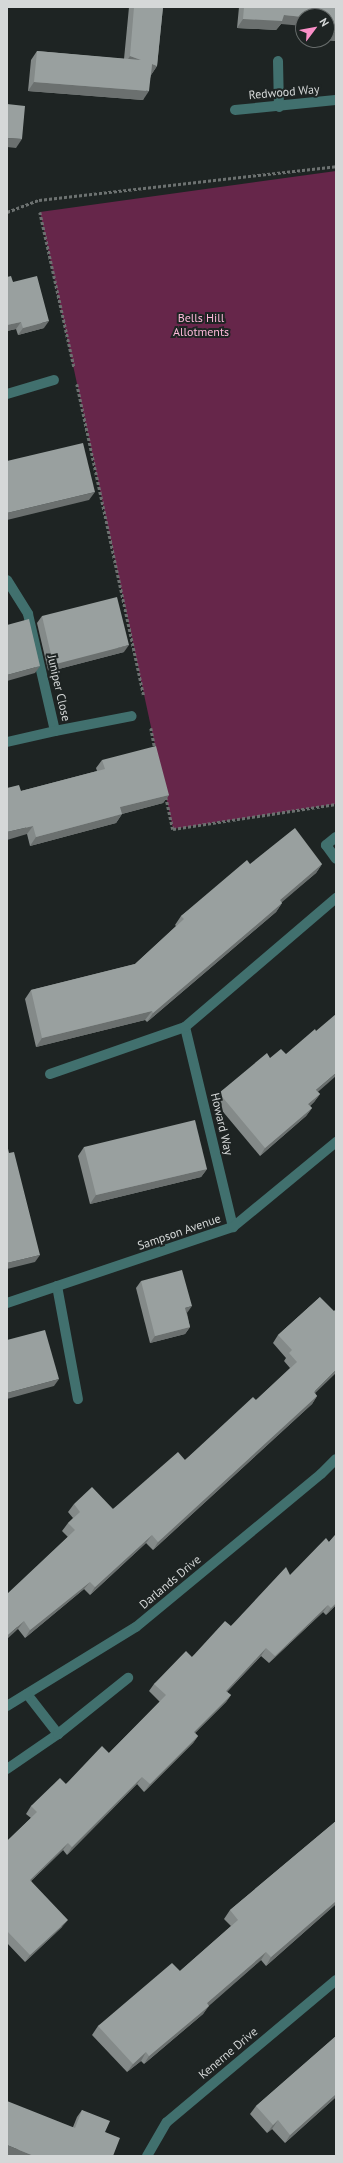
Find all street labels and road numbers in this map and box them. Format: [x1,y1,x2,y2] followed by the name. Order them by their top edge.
[248,82,320,102] street label: Redwood Way
[44,653,74,723] street label: Juniper Close
[208,1091,236,1157] street label: Howard Way
[135,1211,223,1253] street label: Sampson Avenue
[136,1552,204,1612] street label: Darlands Drive
[196,2024,260,2082] street label: Kenerne Drive

